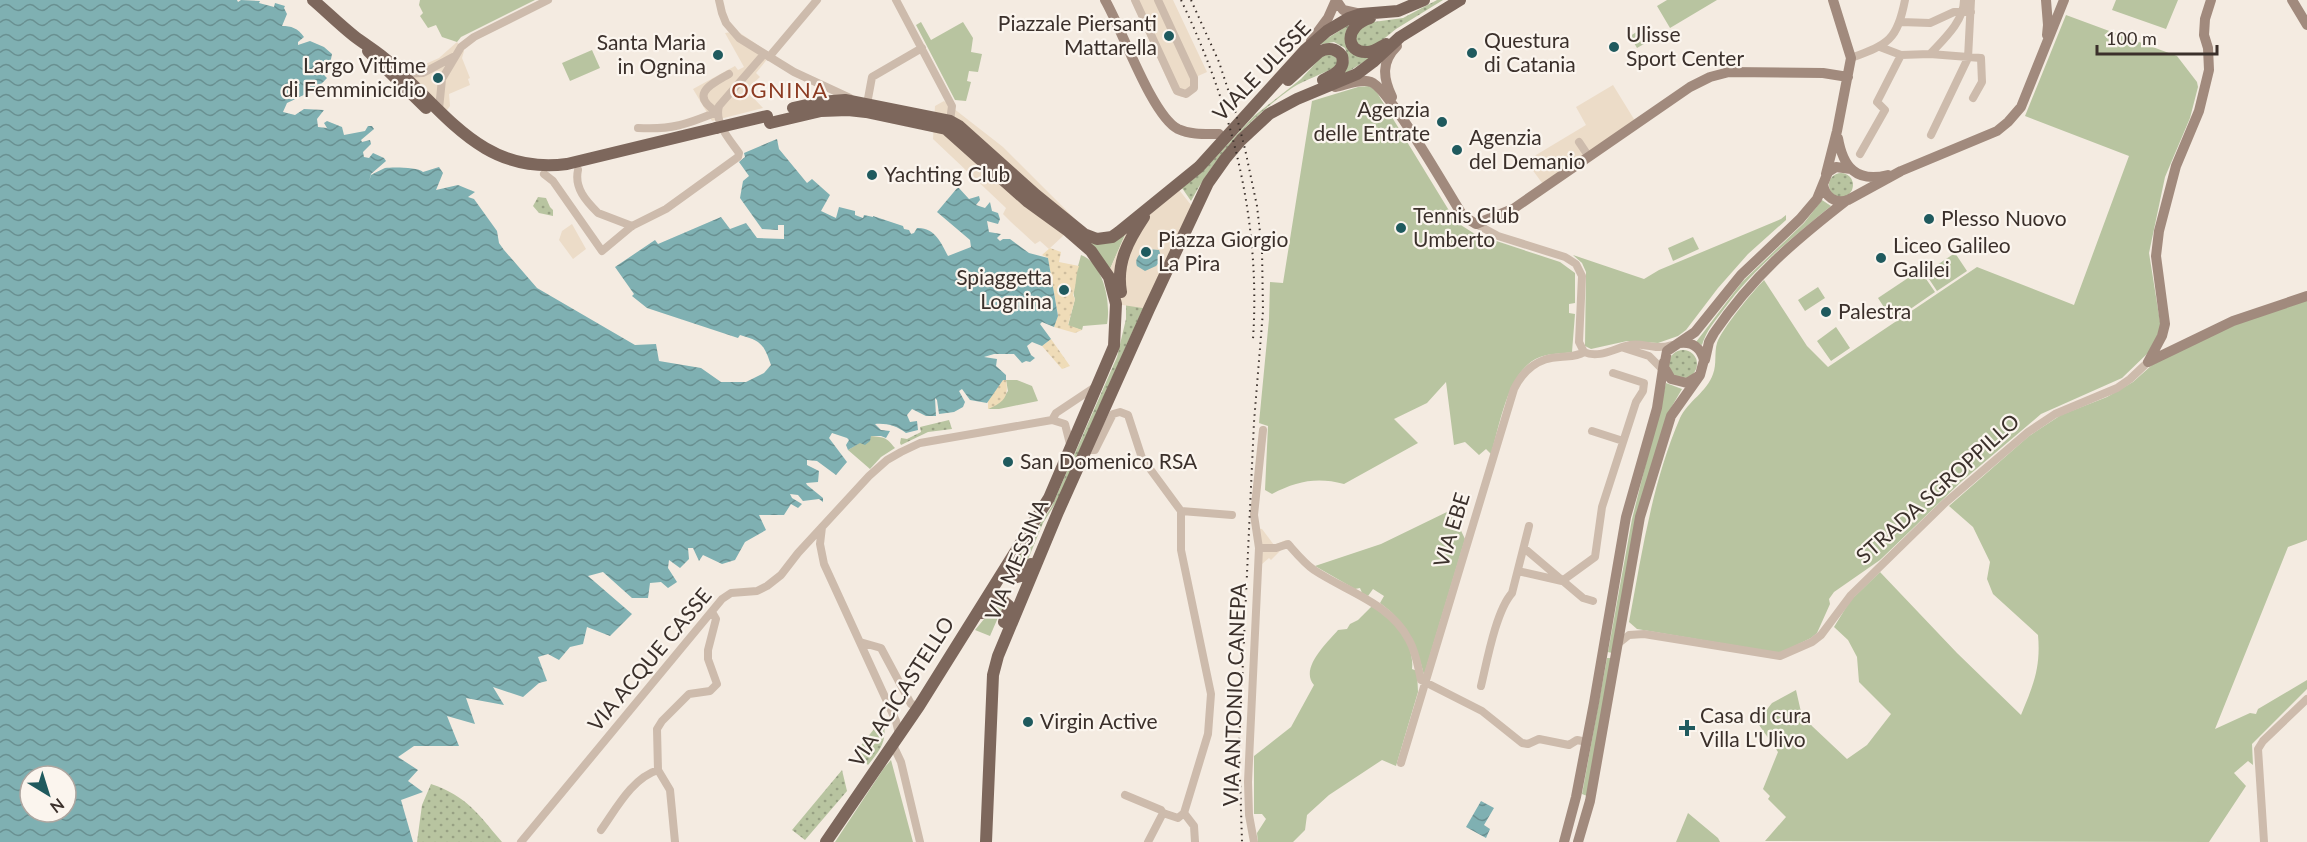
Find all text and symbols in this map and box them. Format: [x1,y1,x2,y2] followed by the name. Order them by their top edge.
[998,10,1157,59] place label: Piazzale Piersanti Mattarella
[1207,15,1315,125] street label: VIALE ULISSE
[2097,18,2217,56] scale bar
[1626,21,1744,70] place label: Ulisse Sport Center
[1484,27,1576,76] place label: Questura di Catania
[2106,27,2157,49] text: 100 m
[597,29,706,78] place label: Santa Maria in Ognina
[1162,29,1176,43] marker: Piazzale Piersanti Mattarella
[1607,40,1621,54] marker: Ulisse Sport Center
[1465,46,1479,60] marker: Questura di Catania
[711,48,725,62] marker: Santa Maria in Ognina
[282,52,426,101] place label: Largo Vittime di Femminicidio
[431,71,445,85] marker: Largo Vittime di Femminicidio
[731,76,829,103] district label: OGNINA
[1314,96,1430,145] place label: Agenzia delle Entrate
[1435,115,1449,129] marker: Agenzia delle Entrate
[1469,124,1586,173] place label: Agenzia del Demanio
[1450,143,1464,157] marker: Agenzia del Demanio
[884,161,1010,186] place label: Yachting Club
[865,168,879,182] marker: Yachting Club
[1413,202,1519,251] place label: Tennis Club Umberto
[1941,205,2067,230] place label: Plesso Nuovo
[1922,212,1936,226] marker: Plesso Nuovo
[1394,221,1408,235] marker: Tennis Club Umberto
[1158,226,1288,275] place label: Piazza Giorgio La Pira
[1893,232,2011,281] place label: Liceo Galileo Galilei
[1139,245,1153,259] marker: Piazza Giorgio La Pira
[1874,251,1888,265] marker: Liceo Galileo Galilei
[956,264,1052,313] place label: Spiaggetta Lognina
[1057,283,1071,297] marker: Spiaggetta Lognina
[1838,298,1911,323] place label: Palestra
[1819,305,1833,319] marker: Palestra
[1850,408,2024,568] street label: STRADA SGROPPILLO
[1020,448,1198,473] place label: San Domenico RSA
[1001,455,1015,469] marker: San Domenico RSA
[1427,489,1474,570] street label: VIA EBE
[979,494,1053,624] street label: VIA MESSINA
[1217,582,1250,807] street label: VIA ANTONIO CANEPA
[582,583,716,736] street label: VIA ACQUE CASSE
[843,611,959,771] street label: VIA ACICASTELLO
[1700,702,1811,751] place label: Casa di cura Villa L'Ulivo
[1040,708,1158,733] place label: Virgin Active
[1021,715,1035,729] marker: Virgin Active
[1678,719,1696,737] marker: Casa di cura Villa L'Ulivo
[18,764,78,824] north arrow
[47,795,68,817] text: N

